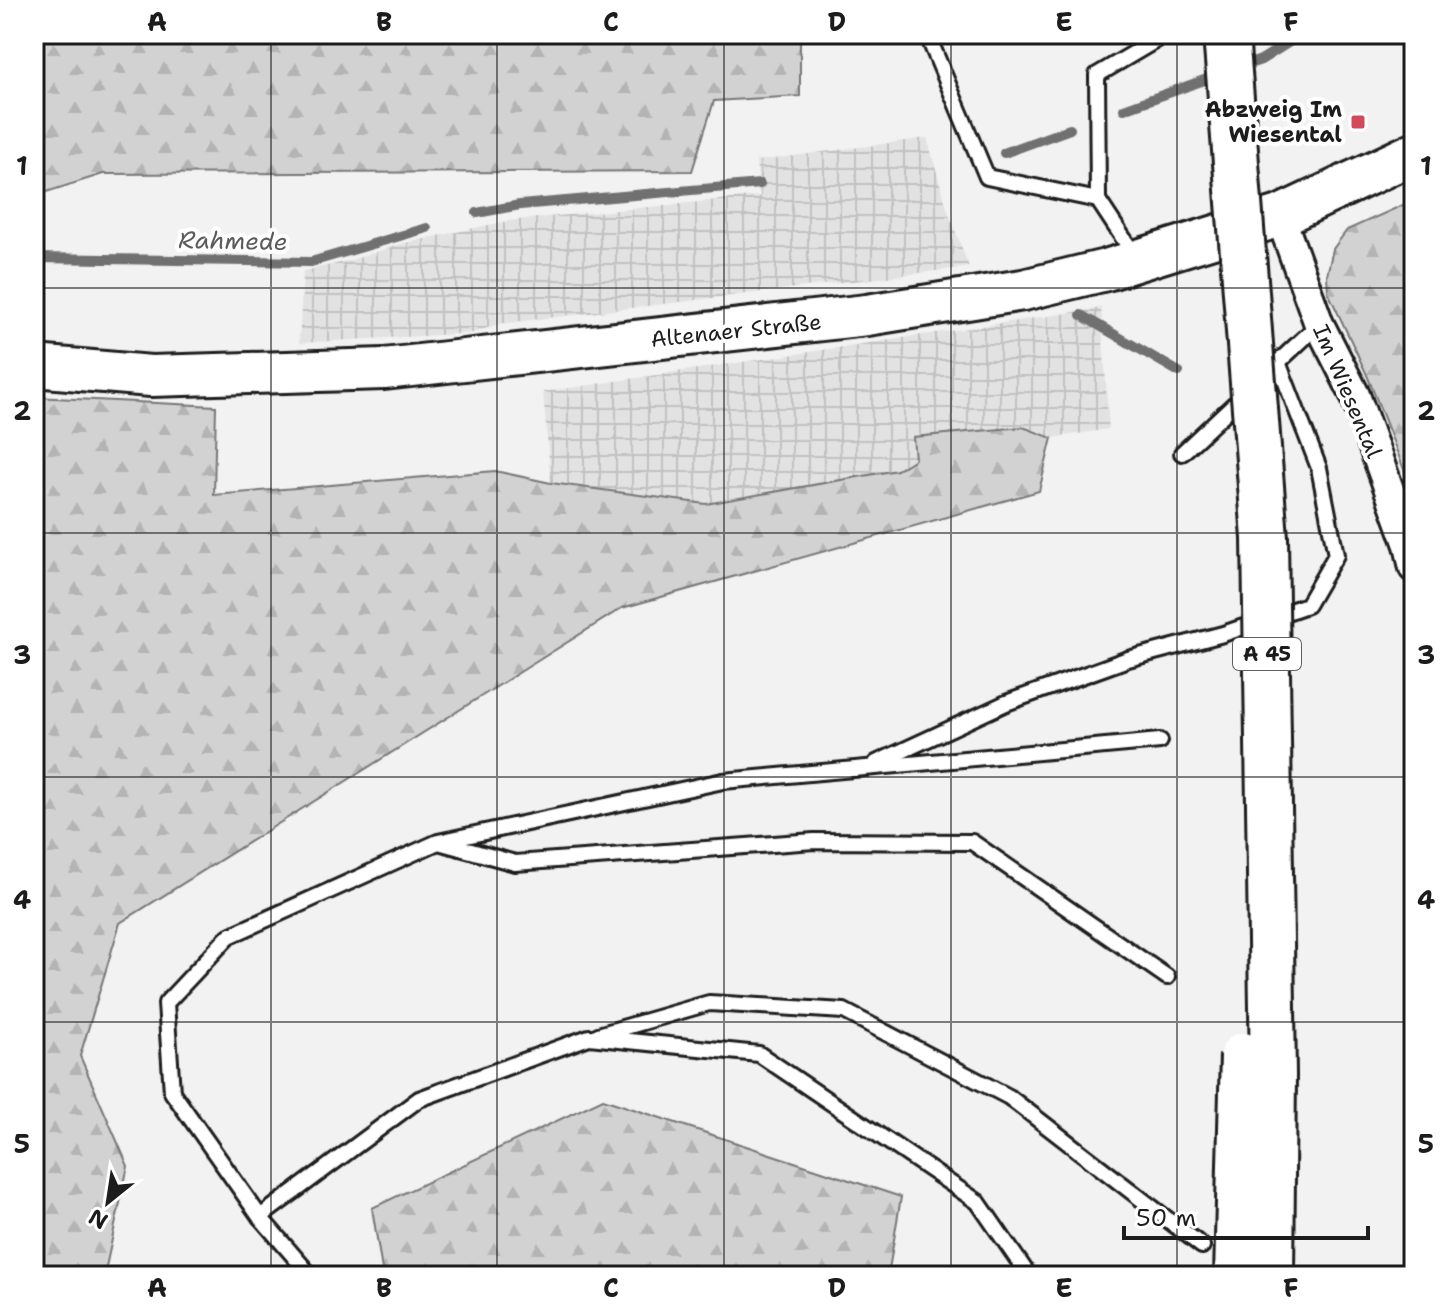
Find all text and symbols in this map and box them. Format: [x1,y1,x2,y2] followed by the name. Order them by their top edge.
[147,4,167,39] text: A
[376,4,392,39] text: B
[603,4,619,39] text: C
[828,4,846,39] text: D
[1055,4,1073,39] text: E
[1283,4,1299,39] text: F
[1205,95,1342,149] place label: Abzweig Im Wiesental
[1349,113,1367,131] marker: Abzweig Im Wiesental
[16,148,28,183] text: 1
[1420,148,1432,183] text: 1
[178,224,288,258] water label: Rahmede
[649,307,823,354] street label: Altenaer Straße
[1306,320,1389,463] street label: Im Wiesental
[13,393,31,428] text: 2
[1417,393,1435,428] text: 2
[13,637,31,672] text: 3
[1417,637,1435,672] text: 3
[1233,638,1301,670] road number: A 45
[13,882,31,917] text: 4
[1417,882,1435,917] text: 4
[14,1126,30,1161] text: 5
[1418,1126,1434,1161] text: 5
[68,1162,148,1242] north arrow
[1124,1190,1368,1240] scale bar
[83,1202,113,1236] text: N
[1136,1202,1196,1234] text: 50 m
[147,1270,167,1305] text: A
[376,1270,392,1305] text: B
[603,1270,619,1305] text: C
[828,1270,846,1305] text: D
[1055,1270,1073,1305] text: E
[1283,1270,1299,1305] text: F

